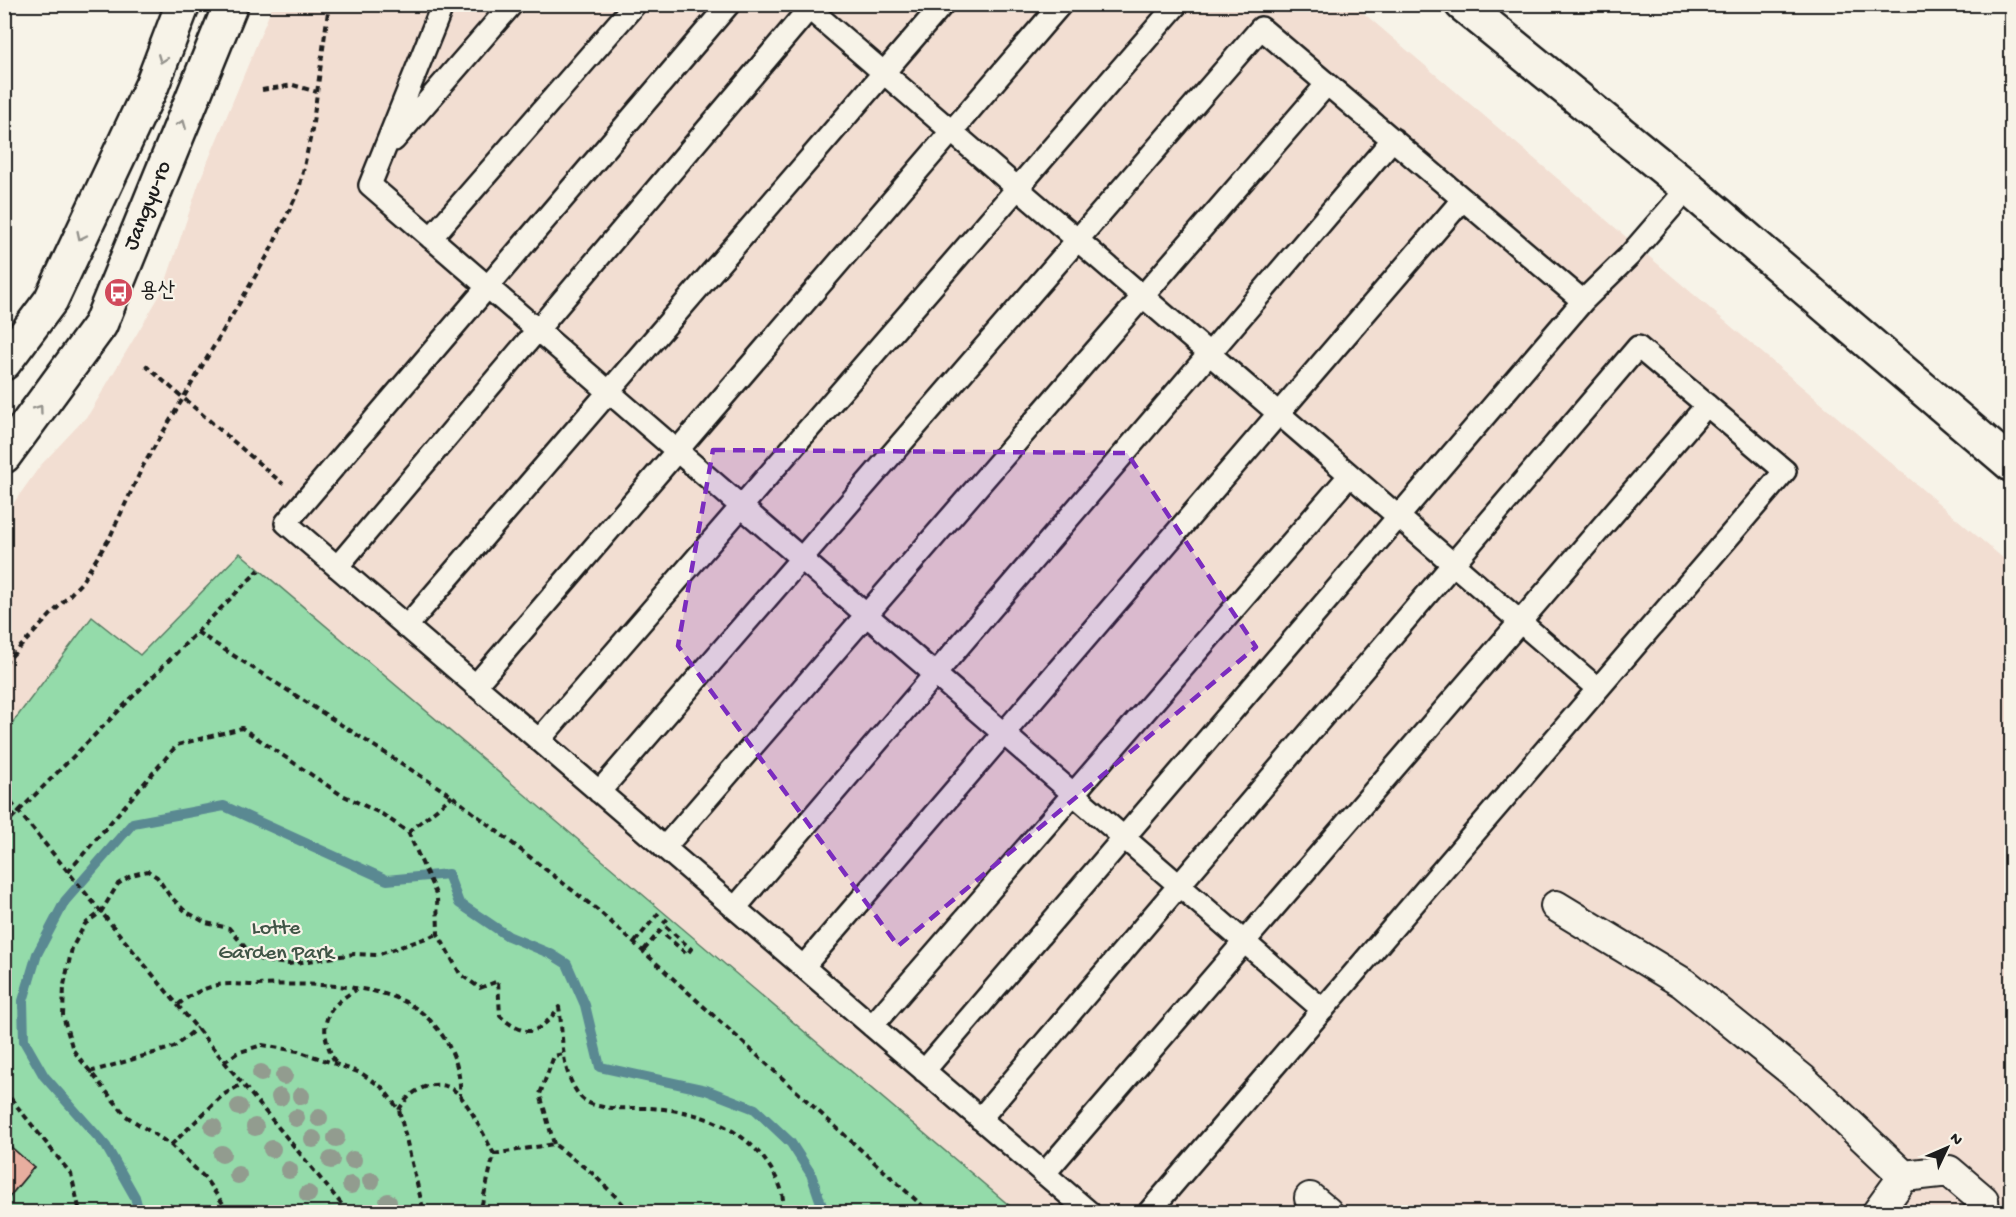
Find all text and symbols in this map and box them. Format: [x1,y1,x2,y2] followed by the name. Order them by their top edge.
[156,53,169,64] one-way arrow
[175,119,187,130] one-way arrow
[119,157,178,254] street label: Jangyu-ro
[76,230,88,241] one-way arrow
[103,276,135,308] bus stop icon: 용산
[140,279,175,305] place label: 용산
[32,405,43,416] one-way arrow
[218,916,336,967] park label: Lotte Garden Park
[1917,1118,1977,1178] north arrow
[1945,1130,1966,1151] text: N

